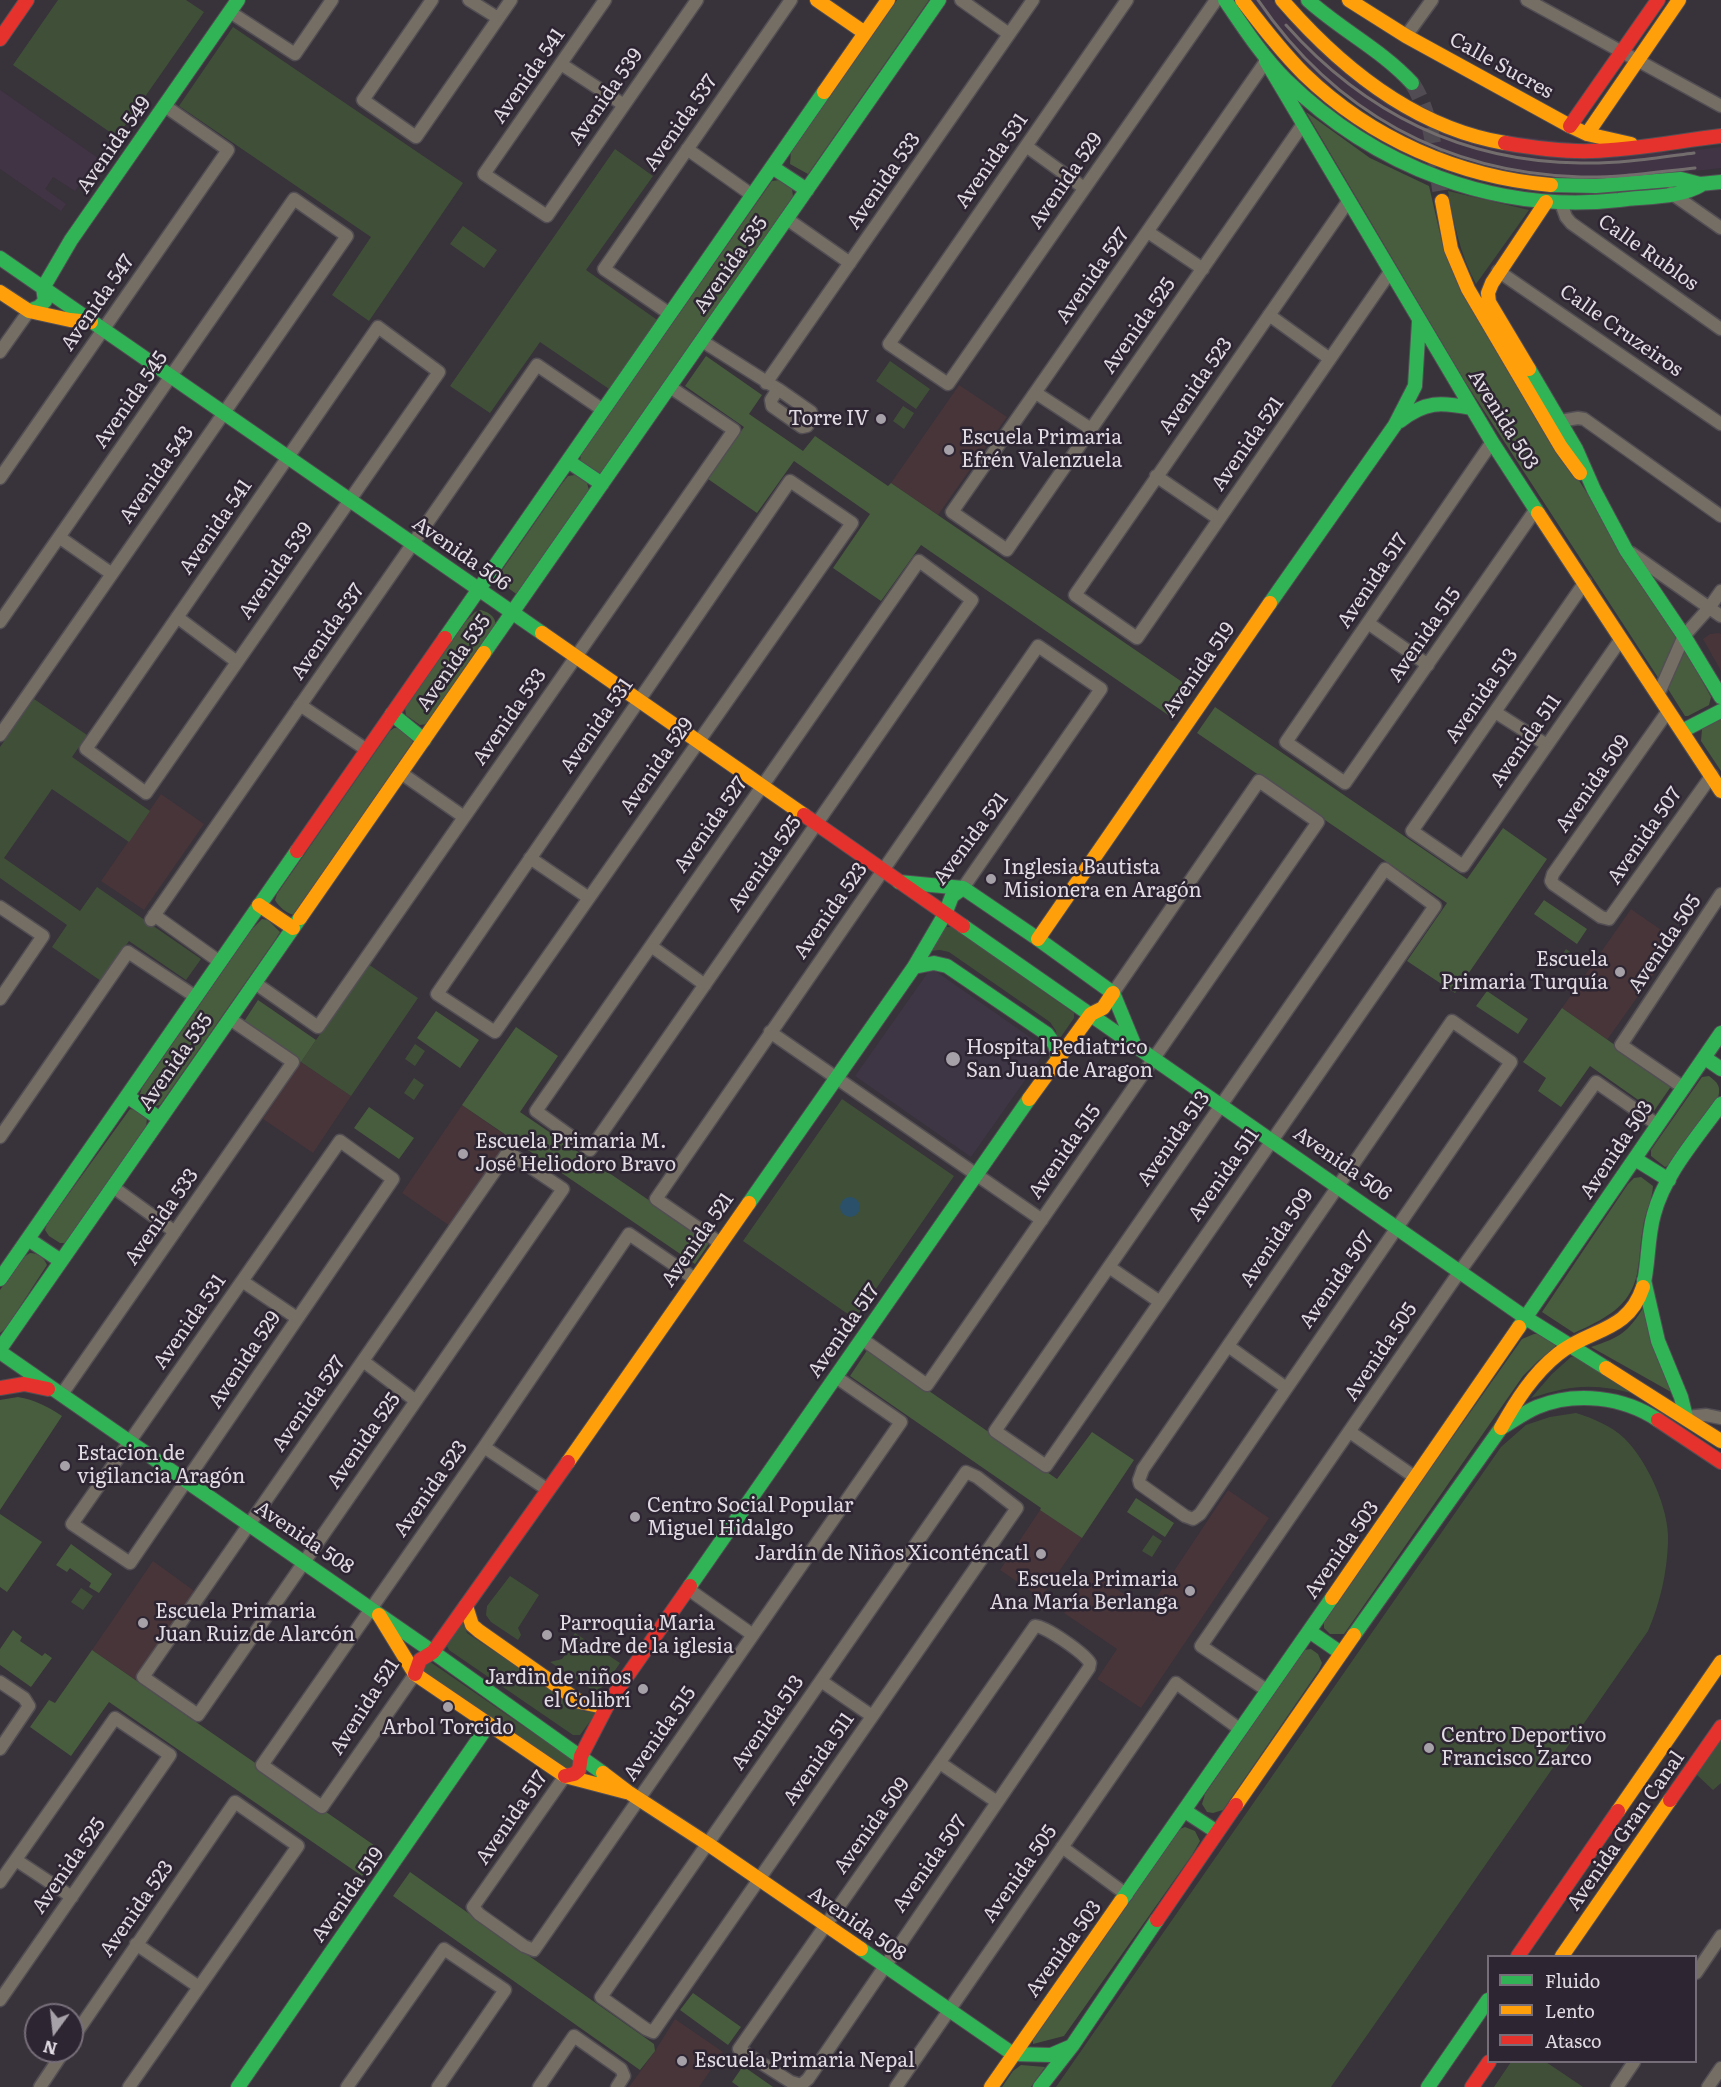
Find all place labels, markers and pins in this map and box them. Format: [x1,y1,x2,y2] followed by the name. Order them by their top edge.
[788,407,869,431] place label: Torre IV
[874,412,888,426] marker: Torre IV
[961,426,1122,473] place label: Escuela Primaria Efrén Valenzuela
[942,443,956,457] marker: Escuela Primaria Efrén Valenzuela
[1003,856,1202,903] place label: Inglesia Bautista Misionera en Aragón
[984,872,998,886] marker: Inglesia Bautista Misionera en Aragón
[1441,948,1608,995] place label: Escuela Primaria Turquía
[1613,965,1627,979] marker: Escuela Primaria Turquía
[966,1036,1153,1083] place label: Hospital Pediatrico San Juan de Aragon
[944,1050,962,1068] marker: Hospital Pediatrico San Juan de Aragon
[475,1130,676,1177] place label: Escuela Primaria M. José Heliodoro Bravo
[456,1147,470,1161] marker: Escuela Primaria M. José Heliodoro Bravo
[77,1442,245,1489] place label: Estacion de vigilancia Aragón
[58,1459,72,1473] marker: Estacion de vigilancia Aragón
[647,1494,853,1541] place label: Centro Social Popular Miguel Hidalgo
[628,1510,642,1524] marker: Centro Social Popular Miguel Hidalgo
[755,1542,1029,1566] place label: Jardín de Niños Xiconténcatl
[1034,1547,1048,1561] marker: Jardín de Niños Xiconténcatl
[990,1568,1178,1615] place label: Escuela Primaria Ana María Berlanga
[1183,1584,1197,1598] marker: Escuela Primaria Ana María Berlanga
[155,1600,355,1647] place label: Escuela Primaria Juan Ruiz de Alarcón
[559,1612,734,1659] place label: Parroquia Maria Madre de la iglesia
[136,1616,150,1630] marker: Escuela Primaria Juan Ruiz de Alarcón
[540,1628,554,1642] marker: Parroquia Maria Madre de la iglesia
[485,1666,631,1713] place label: Jardin de niños el Colibrí
[636,1682,650,1696] marker: Jardin de niños el Colibrí
[441,1700,455,1714] marker: Arbol Torcido
[382,1716,514,1740] place label: Arbol Torcido
[1441,1724,1606,1771] place label: Centro Deportivo Francisco Zarco
[1422,1741,1436,1755] marker: Centro Deportivo Francisco Zarco
[694,2049,915,2073] place label: Escuela Primaria Nepal
[675,2054,689,2068] marker: Escuela Primaria Nepal

